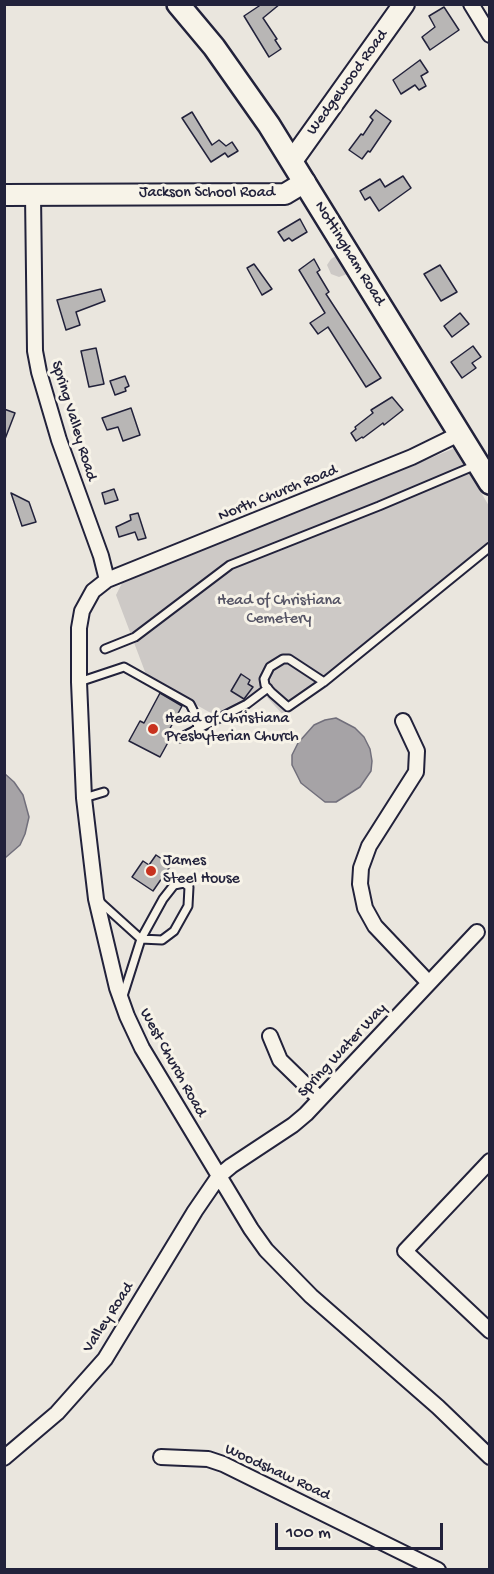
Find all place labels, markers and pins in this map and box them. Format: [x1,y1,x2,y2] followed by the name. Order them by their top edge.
[165,710,299,748] place label: Head of Christiana Presbyterian Church
[146,722,160,736] marker: Head of Christiana Presbyterian Church
[163,852,240,890] place label: James Steel House
[144,864,158,878] marker: James Steel House

